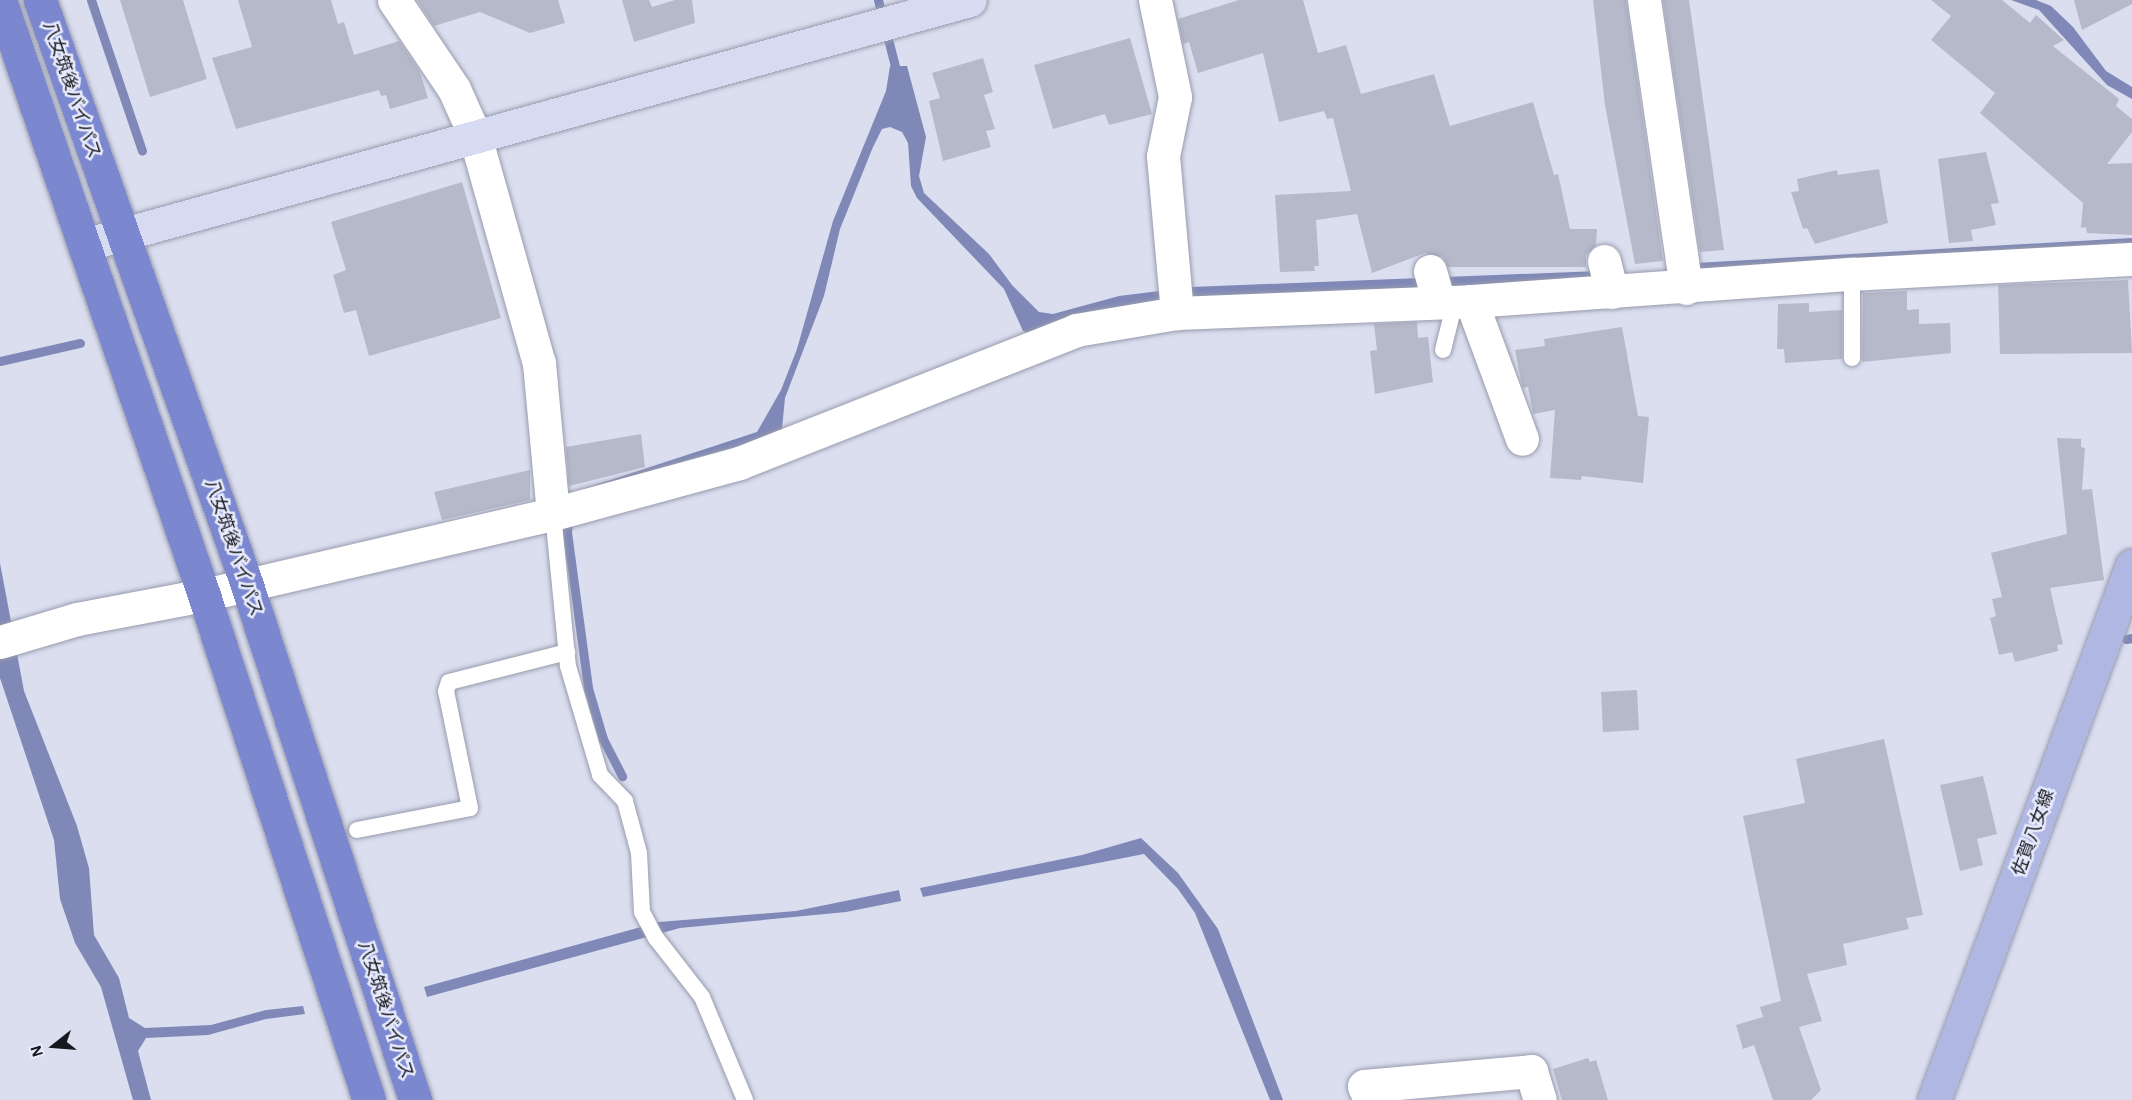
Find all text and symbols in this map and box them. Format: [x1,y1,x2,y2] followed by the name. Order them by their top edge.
[37,18,105,162] street label: 八女筑後バイパス
[199,476,267,620] street label: 八女筑後バイパス
[2008,787,2060,879] street label: 佐賀八女線
[352,938,418,1082] street label: 八女筑後バイパス
[24,1016,84,1076] north arrow
[28,1044,46,1059] text: N

